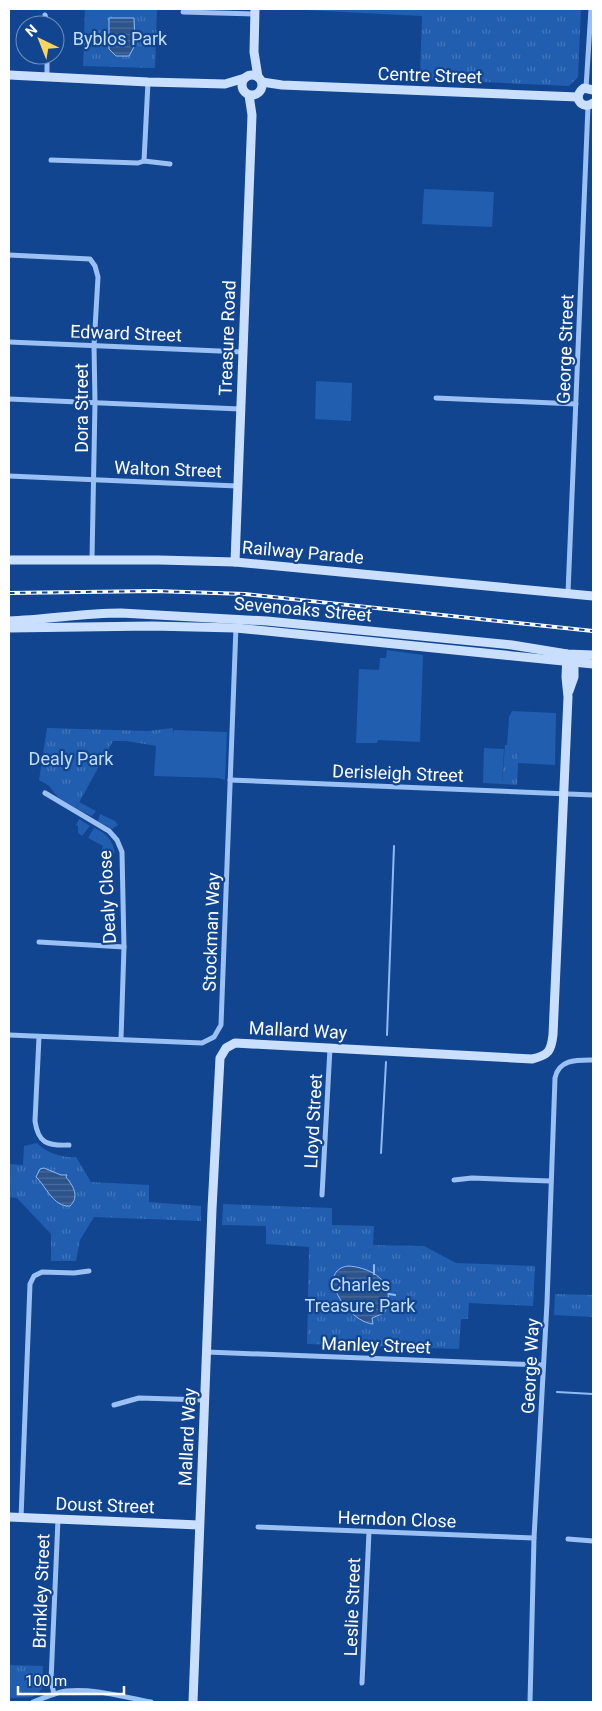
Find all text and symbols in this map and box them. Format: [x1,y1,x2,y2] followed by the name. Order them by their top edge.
[15,15,65,65] north arrow
[22,21,40,40] text: N
[73,28,168,49] park label: Byblos Park
[377,63,483,87] street label: Centre Street
[214,280,240,396] street label: Treasure Road
[553,294,577,404] street label: George Street
[70,321,182,345] street label: Edward Street
[71,363,92,453] street label: Dora Street
[114,457,222,481] street label: Walton Street
[241,536,365,568] street label: Railway Parade
[233,592,373,626] street label: Sevenoaks Street
[29,748,114,769] park label: Dealy Park
[332,760,464,786] street label: Derisleigh Street
[94,850,120,944] street label: Dealy Close
[198,872,224,992] street label: Stockman Way
[248,1017,348,1043] street label: Mallard Way
[300,1073,326,1169] street label: Lloyd Street
[305,1274,416,1316] park label: Charles Treasure Park
[517,1317,543,1414] street label: George Way
[321,1333,431,1357] street label: Manley Street
[174,1387,200,1487] street label: Mallard Way
[55,1493,155,1517] street label: Doust Street
[337,1506,457,1532] street label: Herndon Close
[28,1533,54,1649] street label: Brinkley Street
[340,1557,364,1657] street label: Leslie Street
[18,1664,124,1696] scale bar
[25,1672,67,1690] text: 100 m

